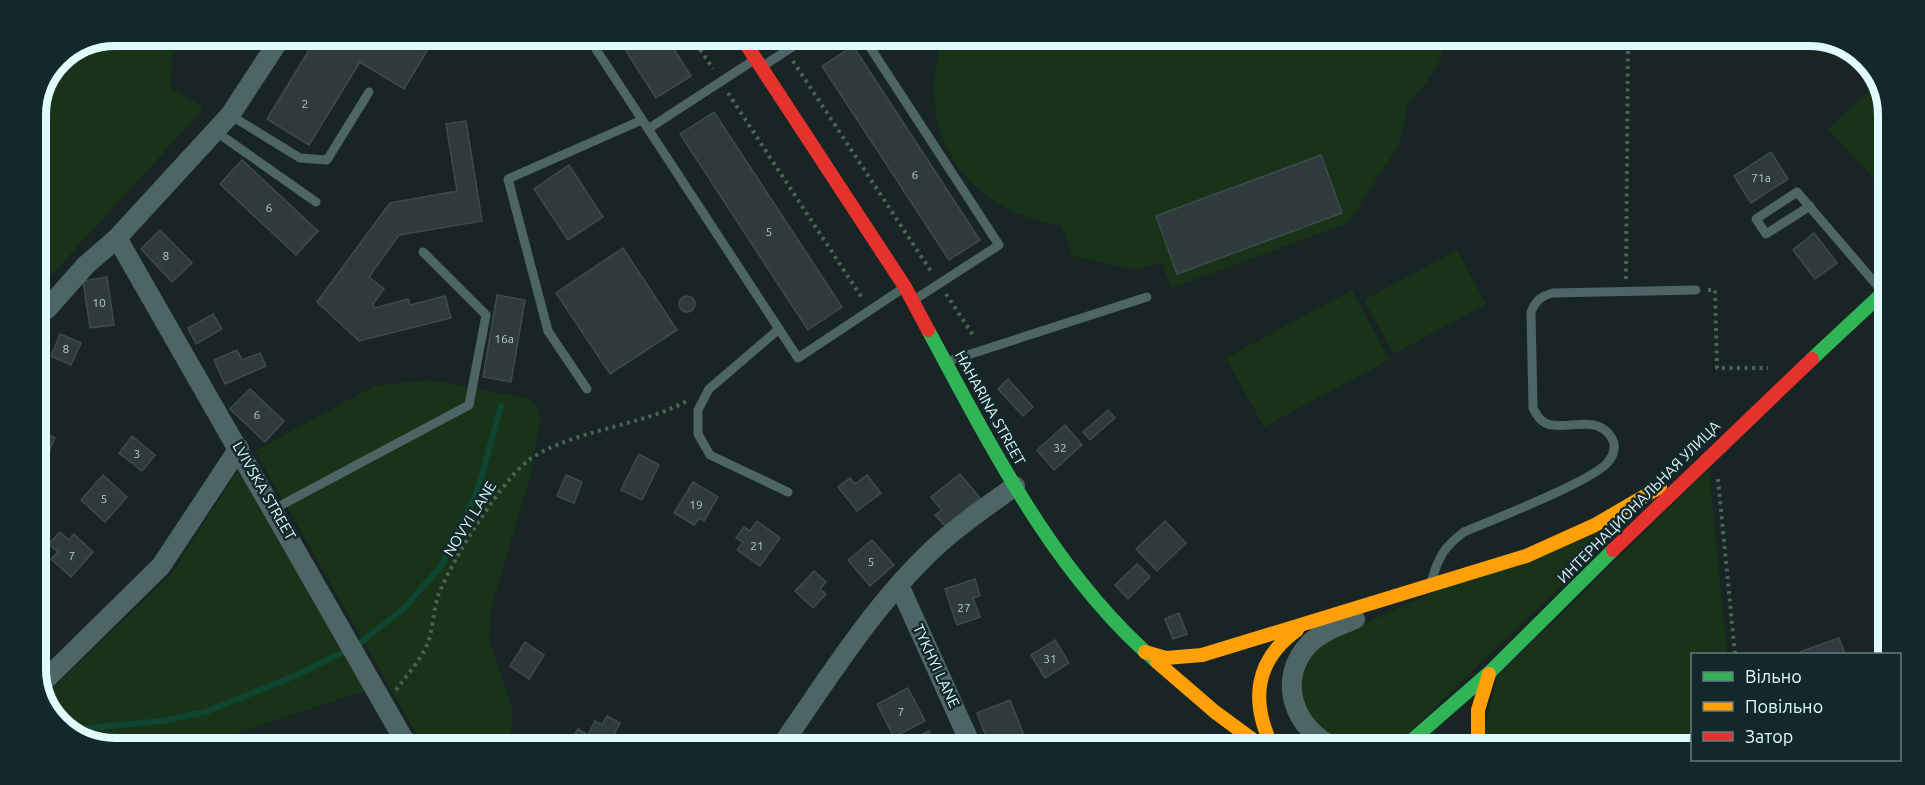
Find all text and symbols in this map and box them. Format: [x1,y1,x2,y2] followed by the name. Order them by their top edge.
[302,97,308,110] house number: 2
[912,168,919,181] house number: 6
[1751,171,1771,184] house number: 71а
[266,201,273,214] house number: 6
[766,225,772,238] house number: 5
[163,249,170,262] house number: 8
[92,296,106,309] house number: 10
[494,332,514,345] house number: 16а
[63,342,70,355] house number: 8
[952,348,1029,469] street label: HAHARINA STREET
[254,408,261,421] house number: 6
[1554,417,1724,586] street label: ИНТЕРНАЦИОНАЛЬНАЯ УЛИЦА
[229,439,300,543] street label: LVIVSKA STREET
[1053,441,1067,454] house number: 32
[134,447,140,460] house number: 3
[440,478,499,559] street label: NOVYI LANE
[101,492,107,505] house number: 5
[689,498,703,511] house number: 19
[750,539,764,552] house number: 21
[69,549,75,562] house number: 7
[868,555,874,568] house number: 5
[957,601,971,614] house number: 27
[910,621,963,710] street label: TYKHYI LANE
[1043,652,1057,665] house number: 31
[1691,653,1901,761] legend
[1745,666,1802,686] text: Вільно
[1745,696,1823,716] text: Повільно
[898,705,904,718] house number: 7
[1745,726,1793,746] text: Затор

